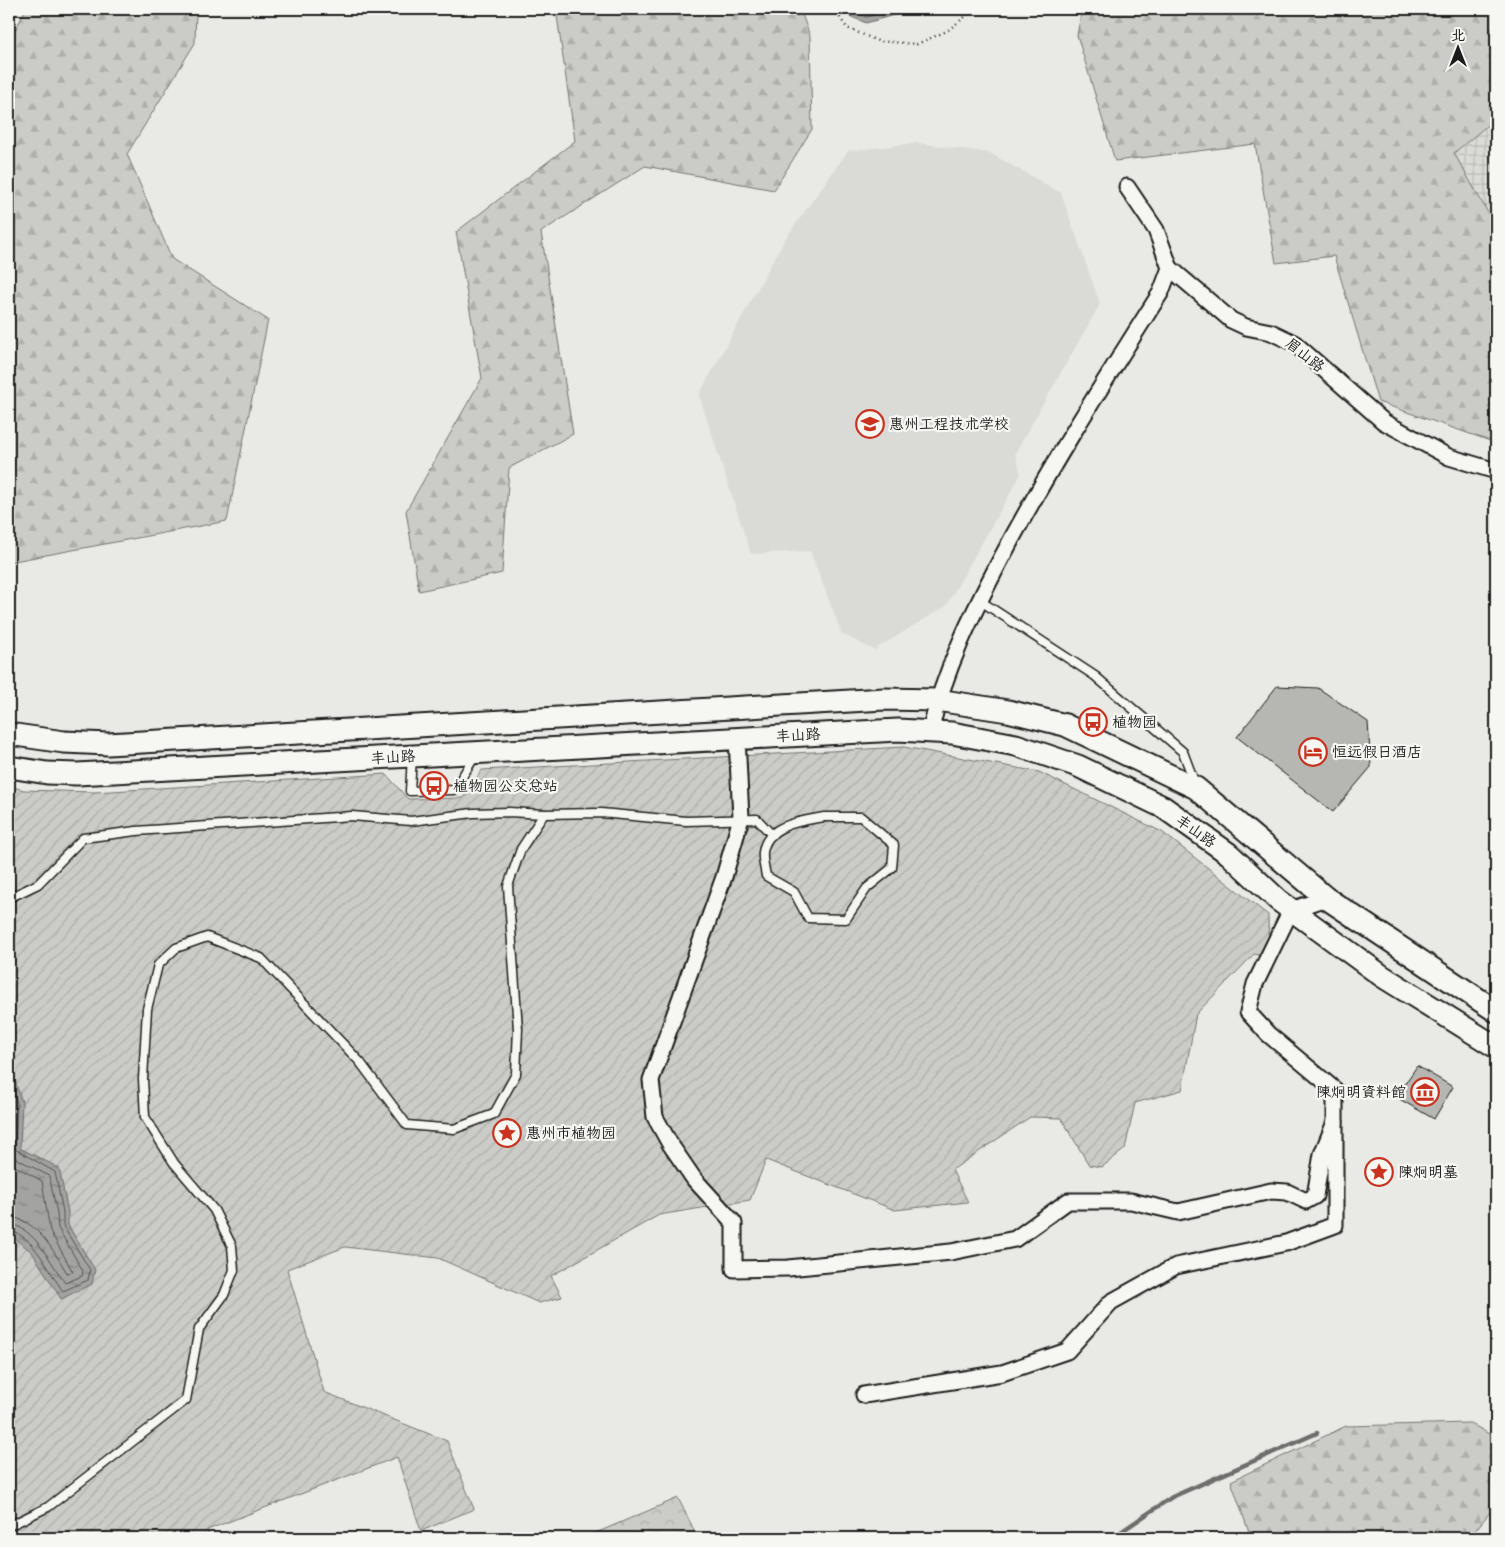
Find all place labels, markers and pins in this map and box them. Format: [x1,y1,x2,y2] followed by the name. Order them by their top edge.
[855,409,885,439] school or university icon: 惠州工程技术学校
[889,411,1009,437] place label: 惠州工程技术学校
[1078,707,1108,737] bus stop icon: 植物园
[1112,709,1157,735] place label: 植物园
[1298,737,1328,767] hotel icon: 恒远假日酒店
[1332,739,1422,765] place label: 恒远假日酒店
[419,771,449,801] bus stop icon: 植物园公交总站
[453,773,558,799] place label: 植物园公交总站
[1410,1077,1440,1107] museum icon: 陳炯明資料館
[1316,1079,1406,1105] place label: 陳炯明資料館
[492,1118,522,1148] place icon: 惠州市植物园
[526,1120,616,1146] place label: 惠州市植物园
[1364,1157,1394,1187] place icon: 陳炯明墓
[1398,1159,1458,1185] place label: 陳炯明墓

